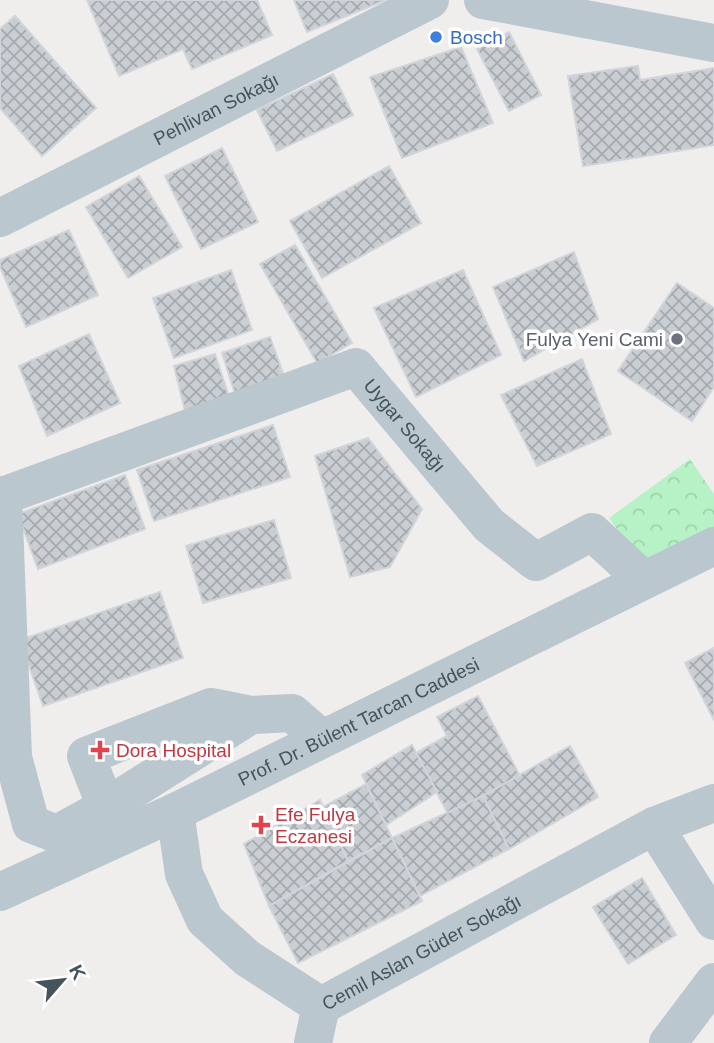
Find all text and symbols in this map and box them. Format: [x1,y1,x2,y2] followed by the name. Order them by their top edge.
[450,27,503,48] place label: Bosch
[428,29,444,45] marker: Bosch
[150,69,282,149] street label: Pehlivan Sokağı
[526,329,663,350] place label: Fulya Yeni Cami
[669,331,685,347] marker: Fulya Yeni Cami
[360,375,450,476] street label: Uygar Sokağı
[235,654,483,790] street label: Prof. Dr. Bülent Tarcan Caddesi
[90,740,110,760] marker: Dora Hospital
[116,740,231,761] place label: Dora Hospital
[275,804,356,847] place label: Efe Fulya Eczanesi
[253,817,269,833] marker: Efe Fulya Eczanesi
[318,890,525,1014] street label: Cemil Aslan Güder Sokağı
[28,945,98,1015] north arrow
[65,961,90,983] text: K

